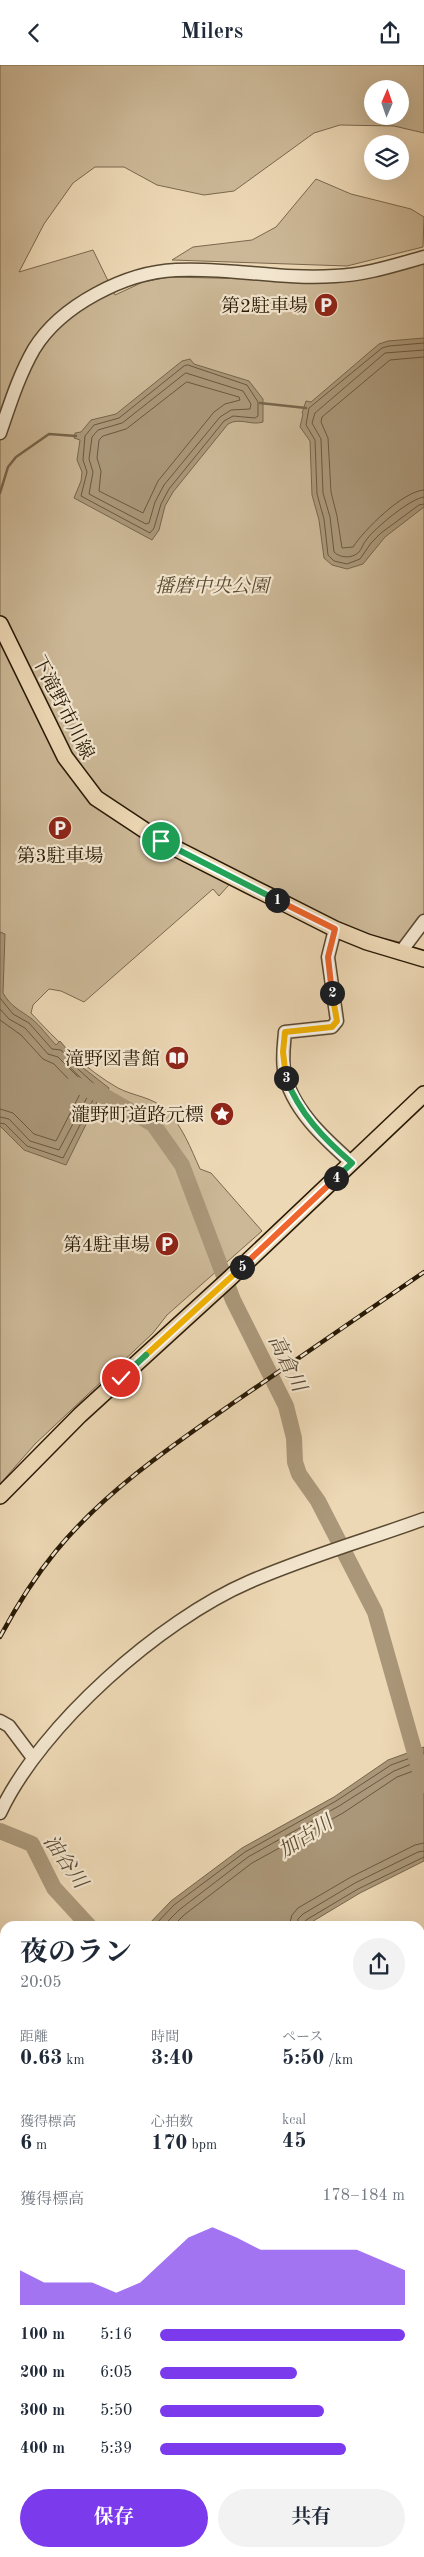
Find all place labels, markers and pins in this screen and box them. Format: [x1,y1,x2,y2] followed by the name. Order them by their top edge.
[313,292,339,318] parking icon: 第2駐車場
[221,295,308,317] place label: 第2駐車場
[47,815,73,841] parking icon: 第3駐車場
[140,820,182,862] pin
[16,845,104,867] place label: 第3駐車場
[264,887,290,913] pin: 1
[320,981,344,1005] pin: 2
[164,1045,190,1071] library icon: 滝野図書館
[65,1049,160,1070] place label: 滝野図書館
[274,1065,298,1091] pin: 3
[209,1101,235,1127] place icon: 瀧野町道路元標
[71,1105,204,1126] place label: 瀧野町道路元標
[324,1165,348,1191] pin: 4
[154,1231,180,1257] parking icon: 第4駐車場
[63,1234,150,1256] place label: 第4駐車場
[230,1255,254,1279] pin: 5
[100,1357,142,1399] pin

